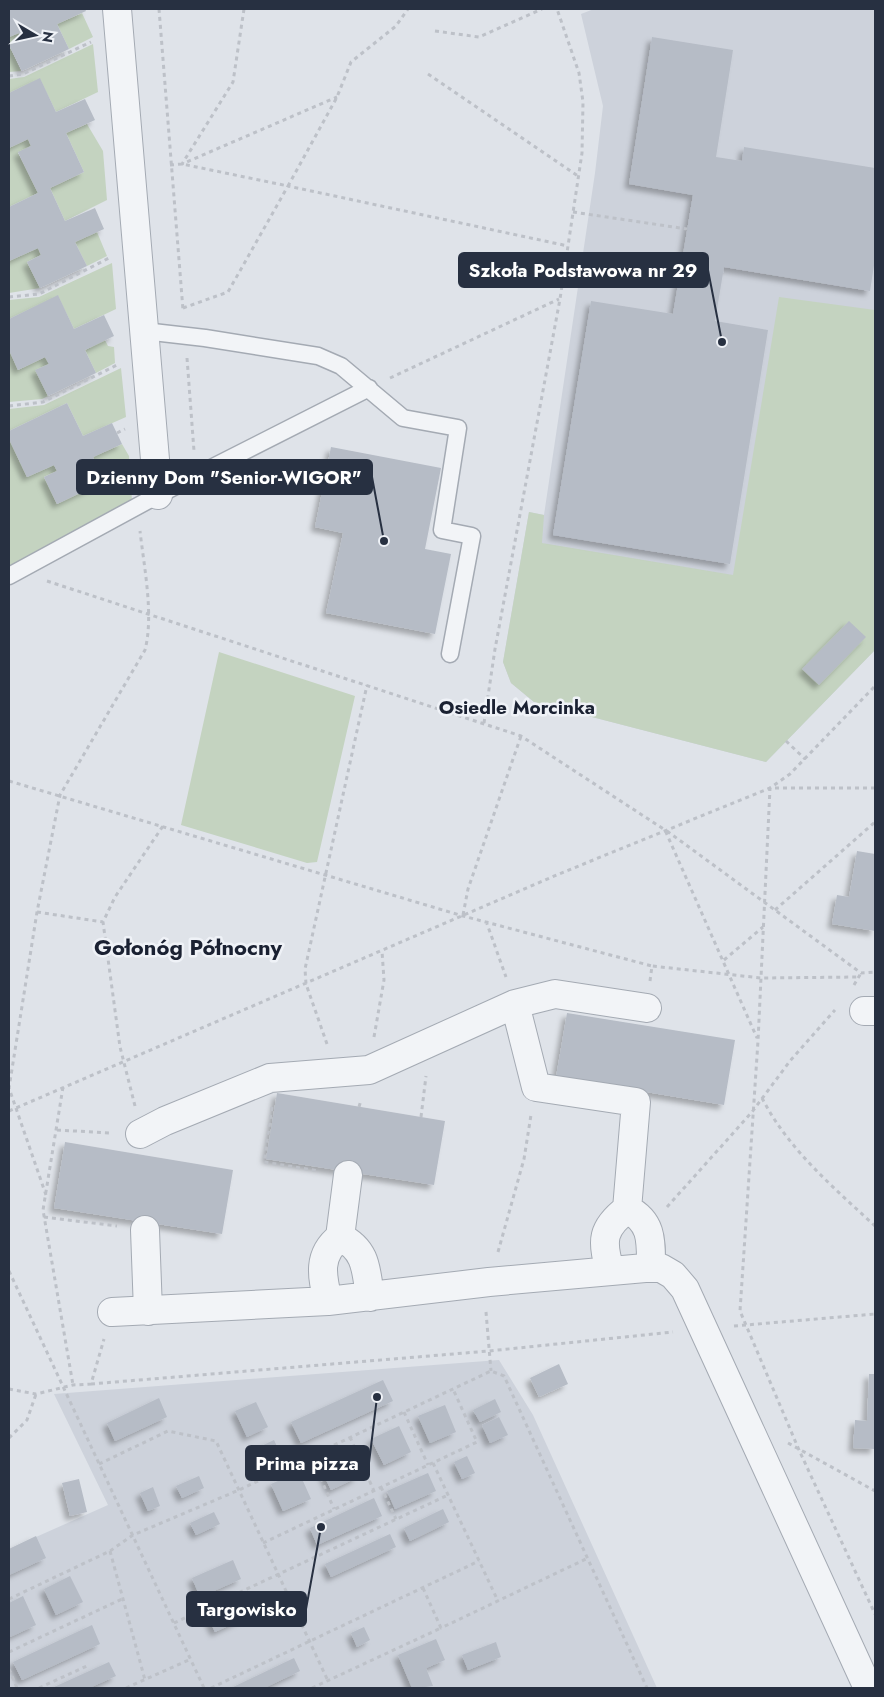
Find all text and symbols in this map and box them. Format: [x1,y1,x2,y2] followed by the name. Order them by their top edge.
[10,10,60,60] north arrow
[37,30,59,44] text: N
[459,253,708,287] callout: Szkoła Podstawowa nr 29
[469,257,697,284] text: Szkoła Podstawowa nr 29
[77,460,372,494] callout: Dzienny Dom "Senior-WIGOR"
[86,464,362,491] text: Dzienny Dom "Senior-WIGOR"
[439,694,595,721] district label: Osiedle Morcinka
[94,931,282,963] district label: Gołonóg Północny
[246,1446,369,1480] callout: Prima pizza
[255,1450,359,1477] text: Prima pizza
[187,1592,306,1626] callout: Targowisko
[197,1596,297,1623] text: Targowisko

